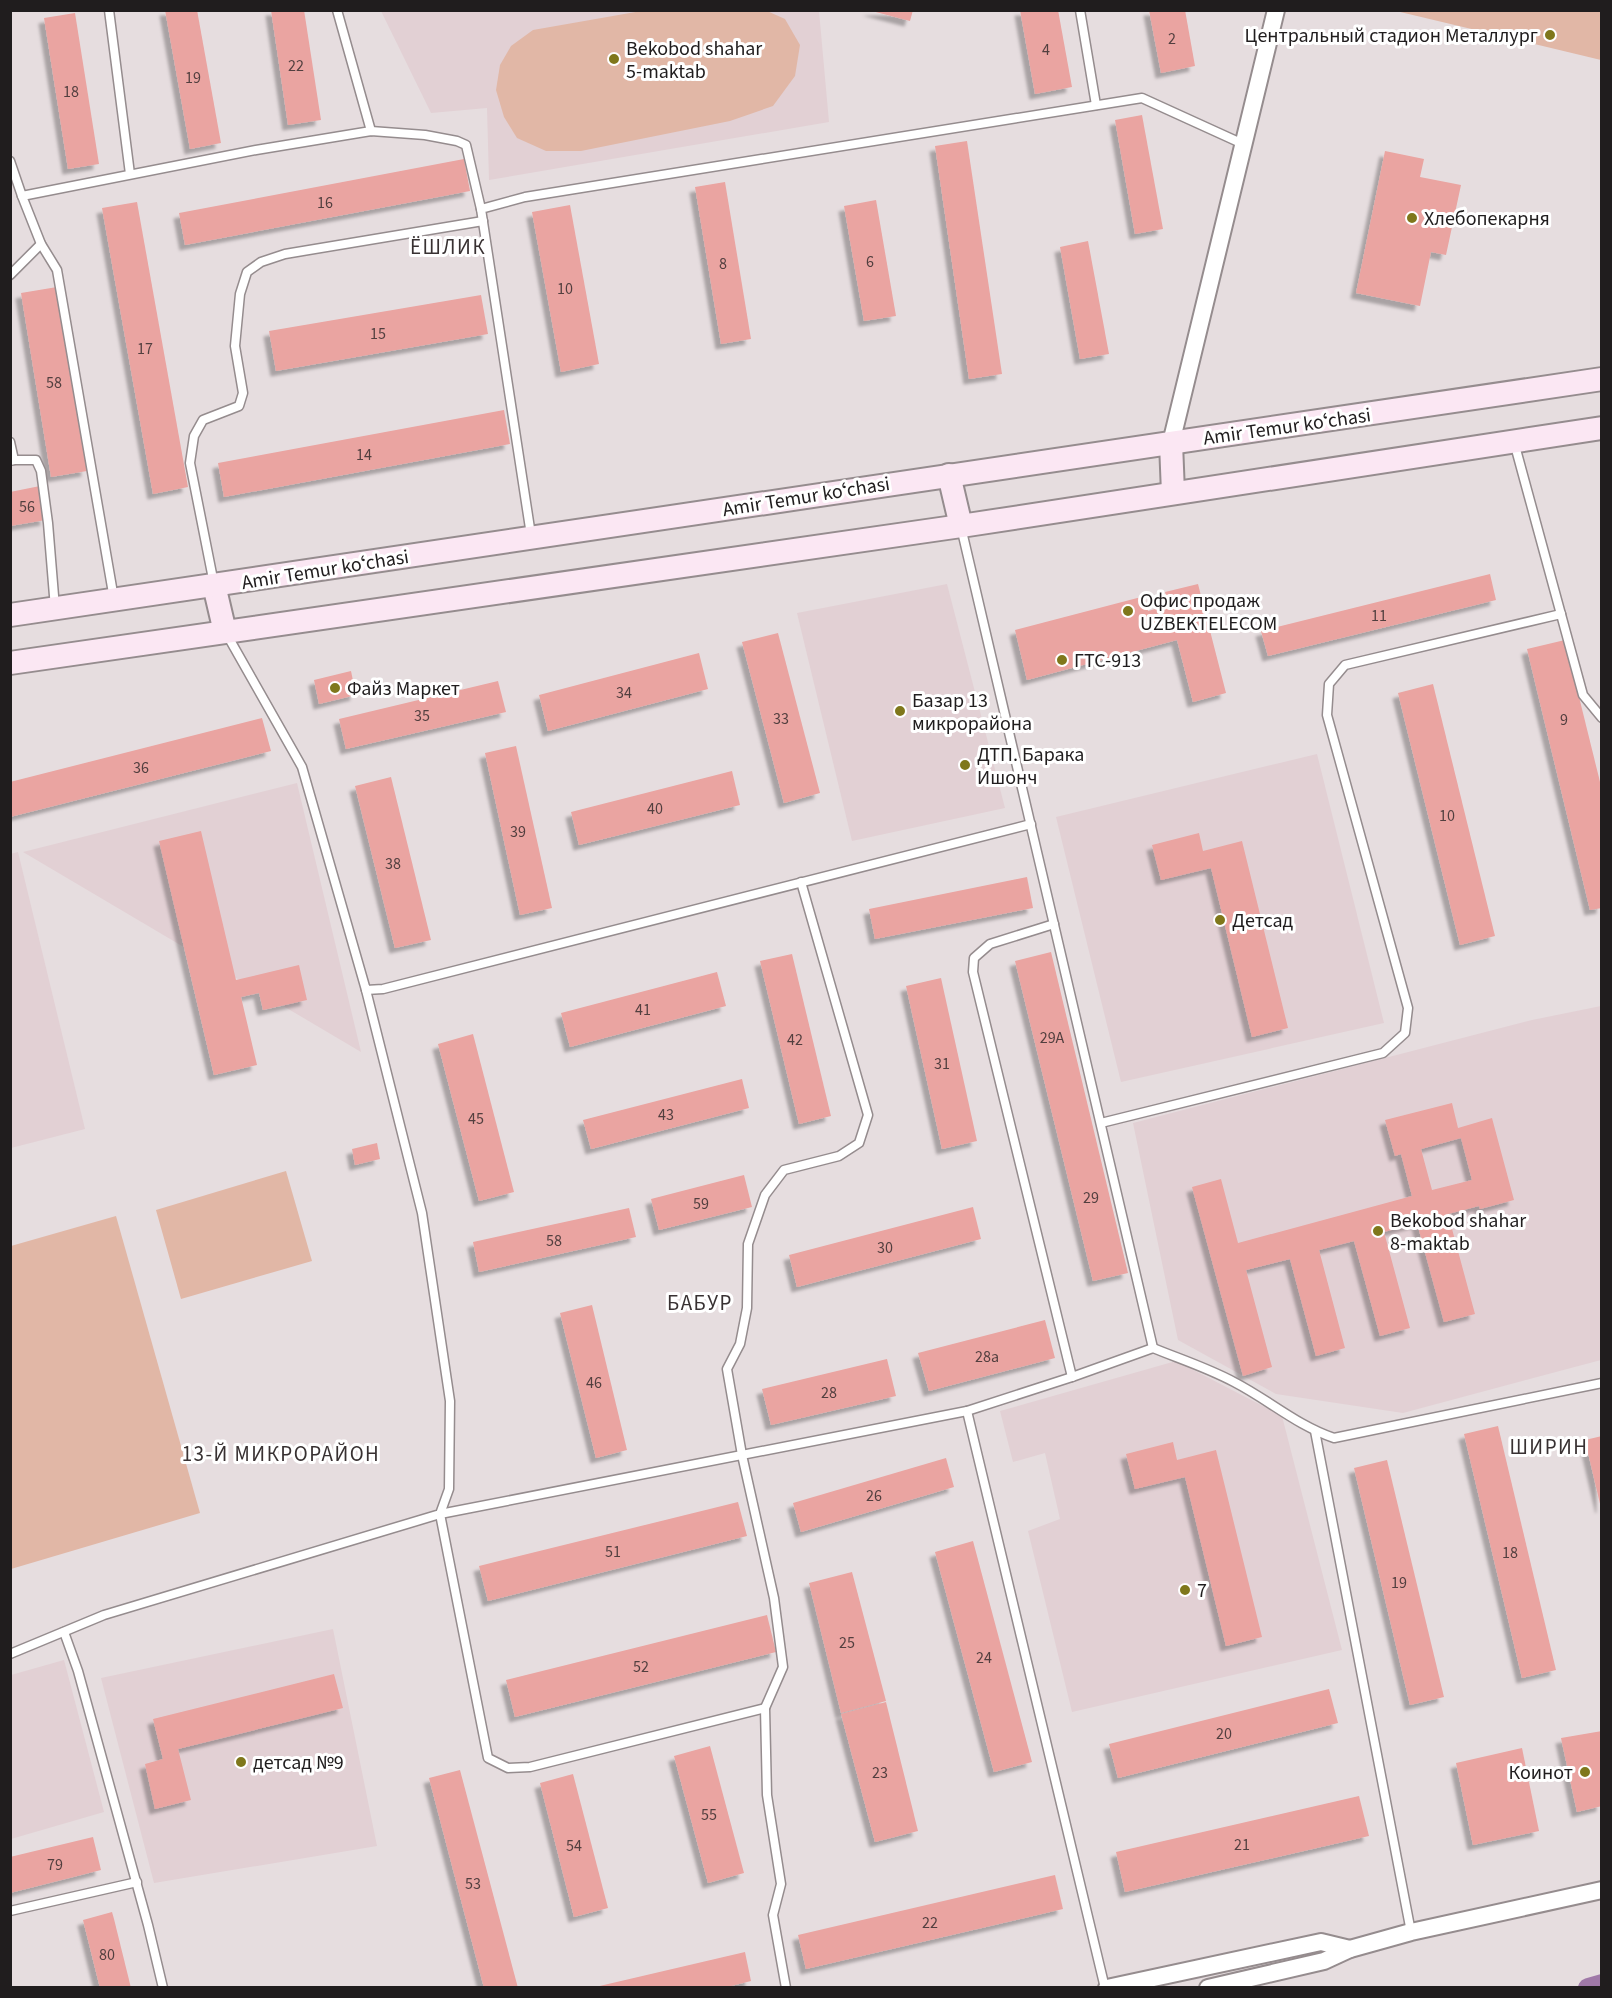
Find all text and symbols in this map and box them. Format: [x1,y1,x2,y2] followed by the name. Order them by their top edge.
[1244,22,1538,50] place label: Центральный стадион Металлург
[1168,28,1176,50] house number: 2
[1543,28,1557,42] marker: Центральный стадион Металлург
[626,35,762,86] place label: Bekobod shahar 5-maktab
[1042,39,1050,61] house number: 4
[607,52,621,66] marker: Bekobod shahar 5-maktab
[288,55,304,77] house number: 22
[185,67,201,89] house number: 19
[63,81,79,103] house number: 18
[317,192,333,214] house number: 16
[1424,205,1550,233] place label: Хлебопекарня
[1405,211,1419,225] marker: Хлебопекарня
[410,232,486,262] district label: ЁШЛИК
[866,251,874,273] house number: 6
[719,253,727,275] house number: 8
[557,278,573,300] house number: 10
[370,323,386,345] house number: 15
[137,338,153,360] house number: 17
[46,372,62,394] house number: 58
[1202,401,1373,453] street label: Amir Temur koʻchasi
[356,444,372,466] house number: 14
[721,470,892,524] street label: Amir Temur koʻchasi
[19,496,35,518] house number: 56
[240,543,411,597] street label: Amir Temur koʻchasi
[1140,587,1277,638] place label: Офис продаж UZBEKTELECOM
[1121,604,1135,618] marker: Офис продаж UZBEKTELECOM
[1371,605,1387,627] house number: 11
[1074,647,1141,675] place label: ГТС-913
[1055,653,1069,667] marker: ГТС-913
[347,675,460,703] place label: Файз Маркет
[328,681,342,695] marker: Файз Маркет
[616,682,632,704] house number: 34
[912,687,1032,738] place label: Базар 13 микрорайона
[893,704,907,718] marker: Базар 13 микрорайона
[414,705,430,727] house number: 35
[773,708,789,730] house number: 33
[1560,709,1568,731] house number: 9
[977,741,1084,792] place label: ДТП. Барака Ишонч
[133,757,149,779] house number: 36
[958,758,972,772] marker: ДТП. Барака Ишонч
[647,798,663,820] house number: 40
[1439,805,1455,827] house number: 10
[510,821,526,843] house number: 39
[385,853,401,875] house number: 38
[1232,907,1294,935] place label: Детсад
[1213,913,1227,927] marker: Детсад
[635,999,651,1021] house number: 41
[1040,1027,1065,1049] house number: 29A
[787,1029,803,1051] house number: 42
[934,1053,950,1075] house number: 31
[658,1104,674,1126] house number: 43
[468,1108,484,1130] house number: 45
[1083,1187,1099,1209] house number: 29
[693,1193,709,1215] house number: 59
[1390,1207,1526,1258] place label: Bekobod shahar 8-maktab
[1371,1224,1385,1238] marker: Bekobod shahar 8-maktab
[546,1230,562,1252] house number: 58
[877,1237,893,1259] house number: 30
[667,1288,733,1318] district label: БАБУР
[975,1346,999,1368] house number: 28а
[586,1372,602,1394] house number: 46
[821,1382,837,1404] house number: 28
[1509,1432,1589,1462] district label: ШИРИН
[182,1439,380,1469] district label: 13-Й МИКРОРАЙОН
[866,1485,882,1507] house number: 26
[605,1541,621,1563] house number: 51
[1502,1542,1518,1564] house number: 18
[1391,1572,1407,1594] house number: 19
[1197,1577,1207,1605] place label: 7
[1178,1583,1192,1597] marker: 7
[839,1632,855,1654] house number: 25
[976,1647,992,1669] house number: 24
[633,1656,649,1678] house number: 52
[1216,1723,1232,1745] house number: 20
[253,1749,344,1777] place label: детсад №9
[234,1755,248,1769] marker: детсад №9
[1508,1759,1573,1787] place label: Коинот
[872,1762,888,1784] house number: 23
[1578,1765,1592,1779] marker: Коинот
[701,1804,717,1826] house number: 55
[1234,1834,1250,1856] house number: 21
[566,1835,582,1857] house number: 54
[47,1854,63,1876] house number: 79
[465,1873,481,1895] house number: 53
[922,1912,938,1934] house number: 22
[99,1944,115,1966] house number: 80

